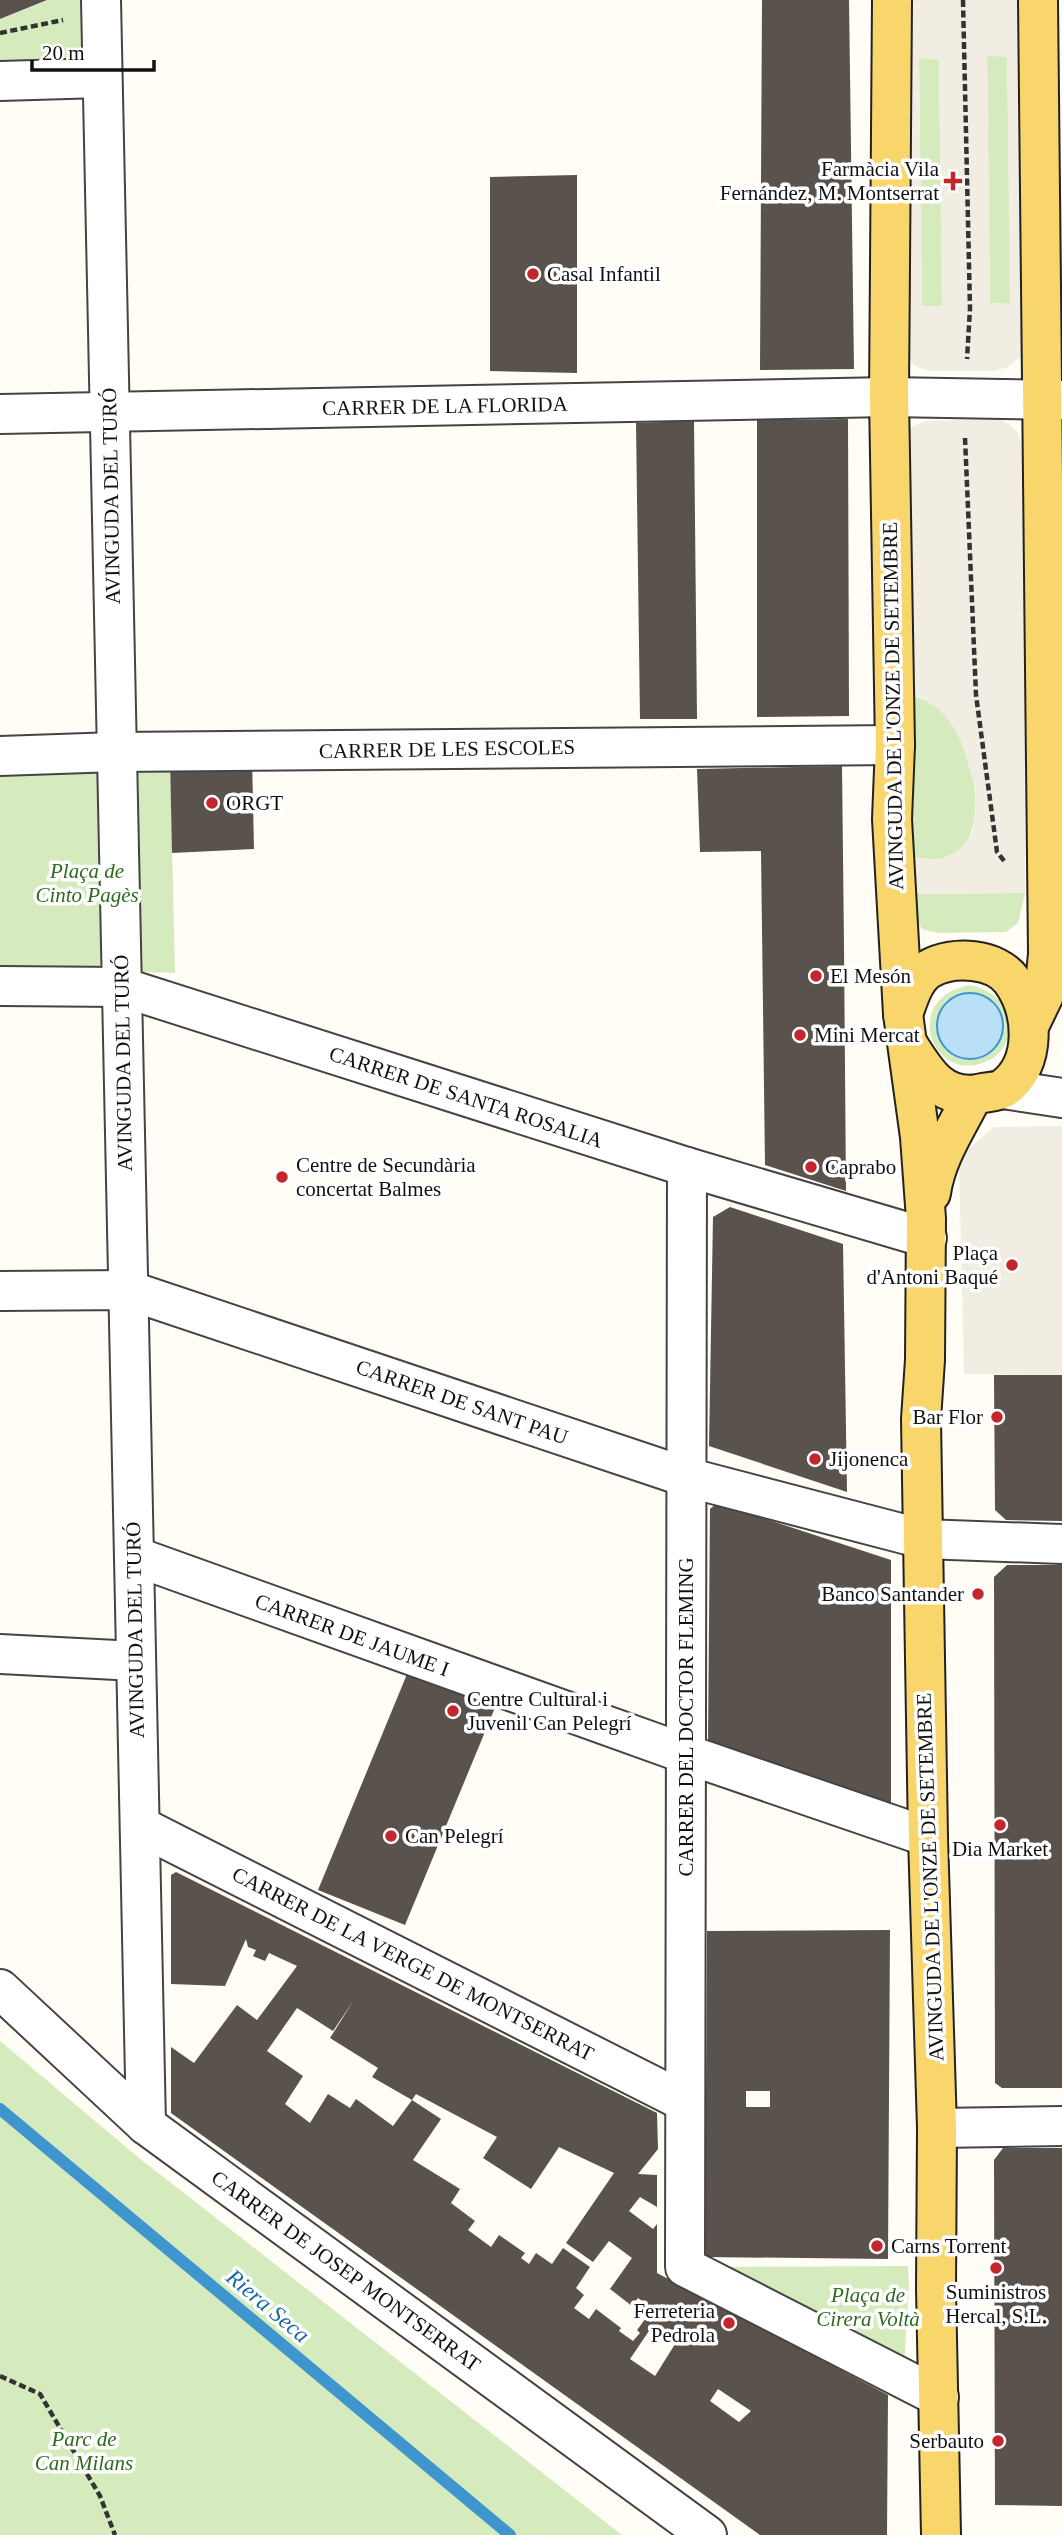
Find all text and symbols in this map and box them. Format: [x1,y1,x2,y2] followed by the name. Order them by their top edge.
[32,28,154,72] scale bar
[42,41,85,65] text: 20 m
[720,157,940,205] place label: Farmàcia Vila Fernández, M. Montserrat
[945,173,961,189] marker: Farmàcia Vila Fernández, M. Montserrat
[547,262,661,286] place label: Casal Infantil
[525,266,541,282] marker: Casal Infantil
[97,387,125,605] street label: AVINGUDA DEL TURÓ
[322,392,569,420] street label: CARRER DE LA FLORIDA
[878,522,908,890] street label: AVINGUDA DE L'ONZE DE SETEMBRE
[319,735,575,763] street label: CARRER DE LES ESCOLES
[226,791,283,815] place label: ORGT
[204,795,220,811] marker: ORGT
[35,859,139,907] park label: Plaça de Cinto Pagès
[109,954,137,1172] street label: AVINGUDA DEL TURÓ
[830,964,912,988] place label: El Mesón
[808,968,824,984] marker: El Mesón
[814,1023,920,1047] place label: Mini Mercat
[792,1027,808,1043] marker: Mini Mercat
[326,1041,606,1153] street label: CARRER DE SANTA ROSALIA
[296,1153,476,1201] place label: Centre de Secundària concertat Balmes
[825,1155,896,1179] place label: Caprabo
[803,1159,819,1175] marker: Caprabo
[274,1169,290,1185] marker: Centre de Secundària concertat Balmes
[866,1241,999,1289] place label: Plaça d'Antoni Baqué
[1004,1257,1020,1273] marker: Plaça d'Antoni Baqué
[353,1354,571,1450] street label: CARRER DE SANT PAU
[912,1405,983,1429] place label: Bar Flor
[989,1409,1005,1425] marker: Bar Flor
[829,1447,909,1471] place label: Jijonenca
[807,1451,823,1467] marker: Jijonenca
[121,1521,149,1739] street label: AVINGUDA DEL TURÓ
[674,1557,698,1877] street label: CARRER DEL DOCTOR FLEMING
[821,1582,964,1606] place label: Banco Santander
[970,1586,986,1602] marker: Banco Santander
[252,1589,452,1681] street label: CARRER DE JAUME I
[467,1687,632,1735] place label: Centre Cultural i Juvenil Can Pelegrí
[912,1692,948,2062] street label: AVINGUDA DE L'ONZE DE SETEMBRE
[445,1703,461,1719] marker: Centre Cultural i Juvenil Can Pelegrí
[992,1817,1008,1833] marker: Dia Market
[405,1824,504,1848] place label: Can Pelegrí
[383,1828,399,1844] marker: Can Pelegrí
[952,1837,1048,1861] place label: Dia Market
[228,1862,598,2066] street label: CARRER DE LA VERGE DE MONTSERRAT
[207,2165,485,2377] street label: CARRER DE JOSEP MONTSERRAT
[891,2234,1007,2258] place label: Carns Torrent
[869,2238,885,2254] marker: Carns Torrent
[988,2260,1004,2276] marker: Suministros Hercal, S.L.
[221,2264,314,2348] water label: Riera Seca
[945,2280,1047,2328] place label: Suministros Hercal, S.L.
[816,2283,920,2331] park label: Plaça de Cirera Voltà
[633,2299,716,2347] place label: Ferreteria Pedrola
[721,2315,737,2331] marker: Ferreteria Pedrola
[35,2427,133,2475] park label: Parc de Can Milans
[909,2429,984,2453] place label: Serbauto
[990,2433,1006,2449] marker: Serbauto

